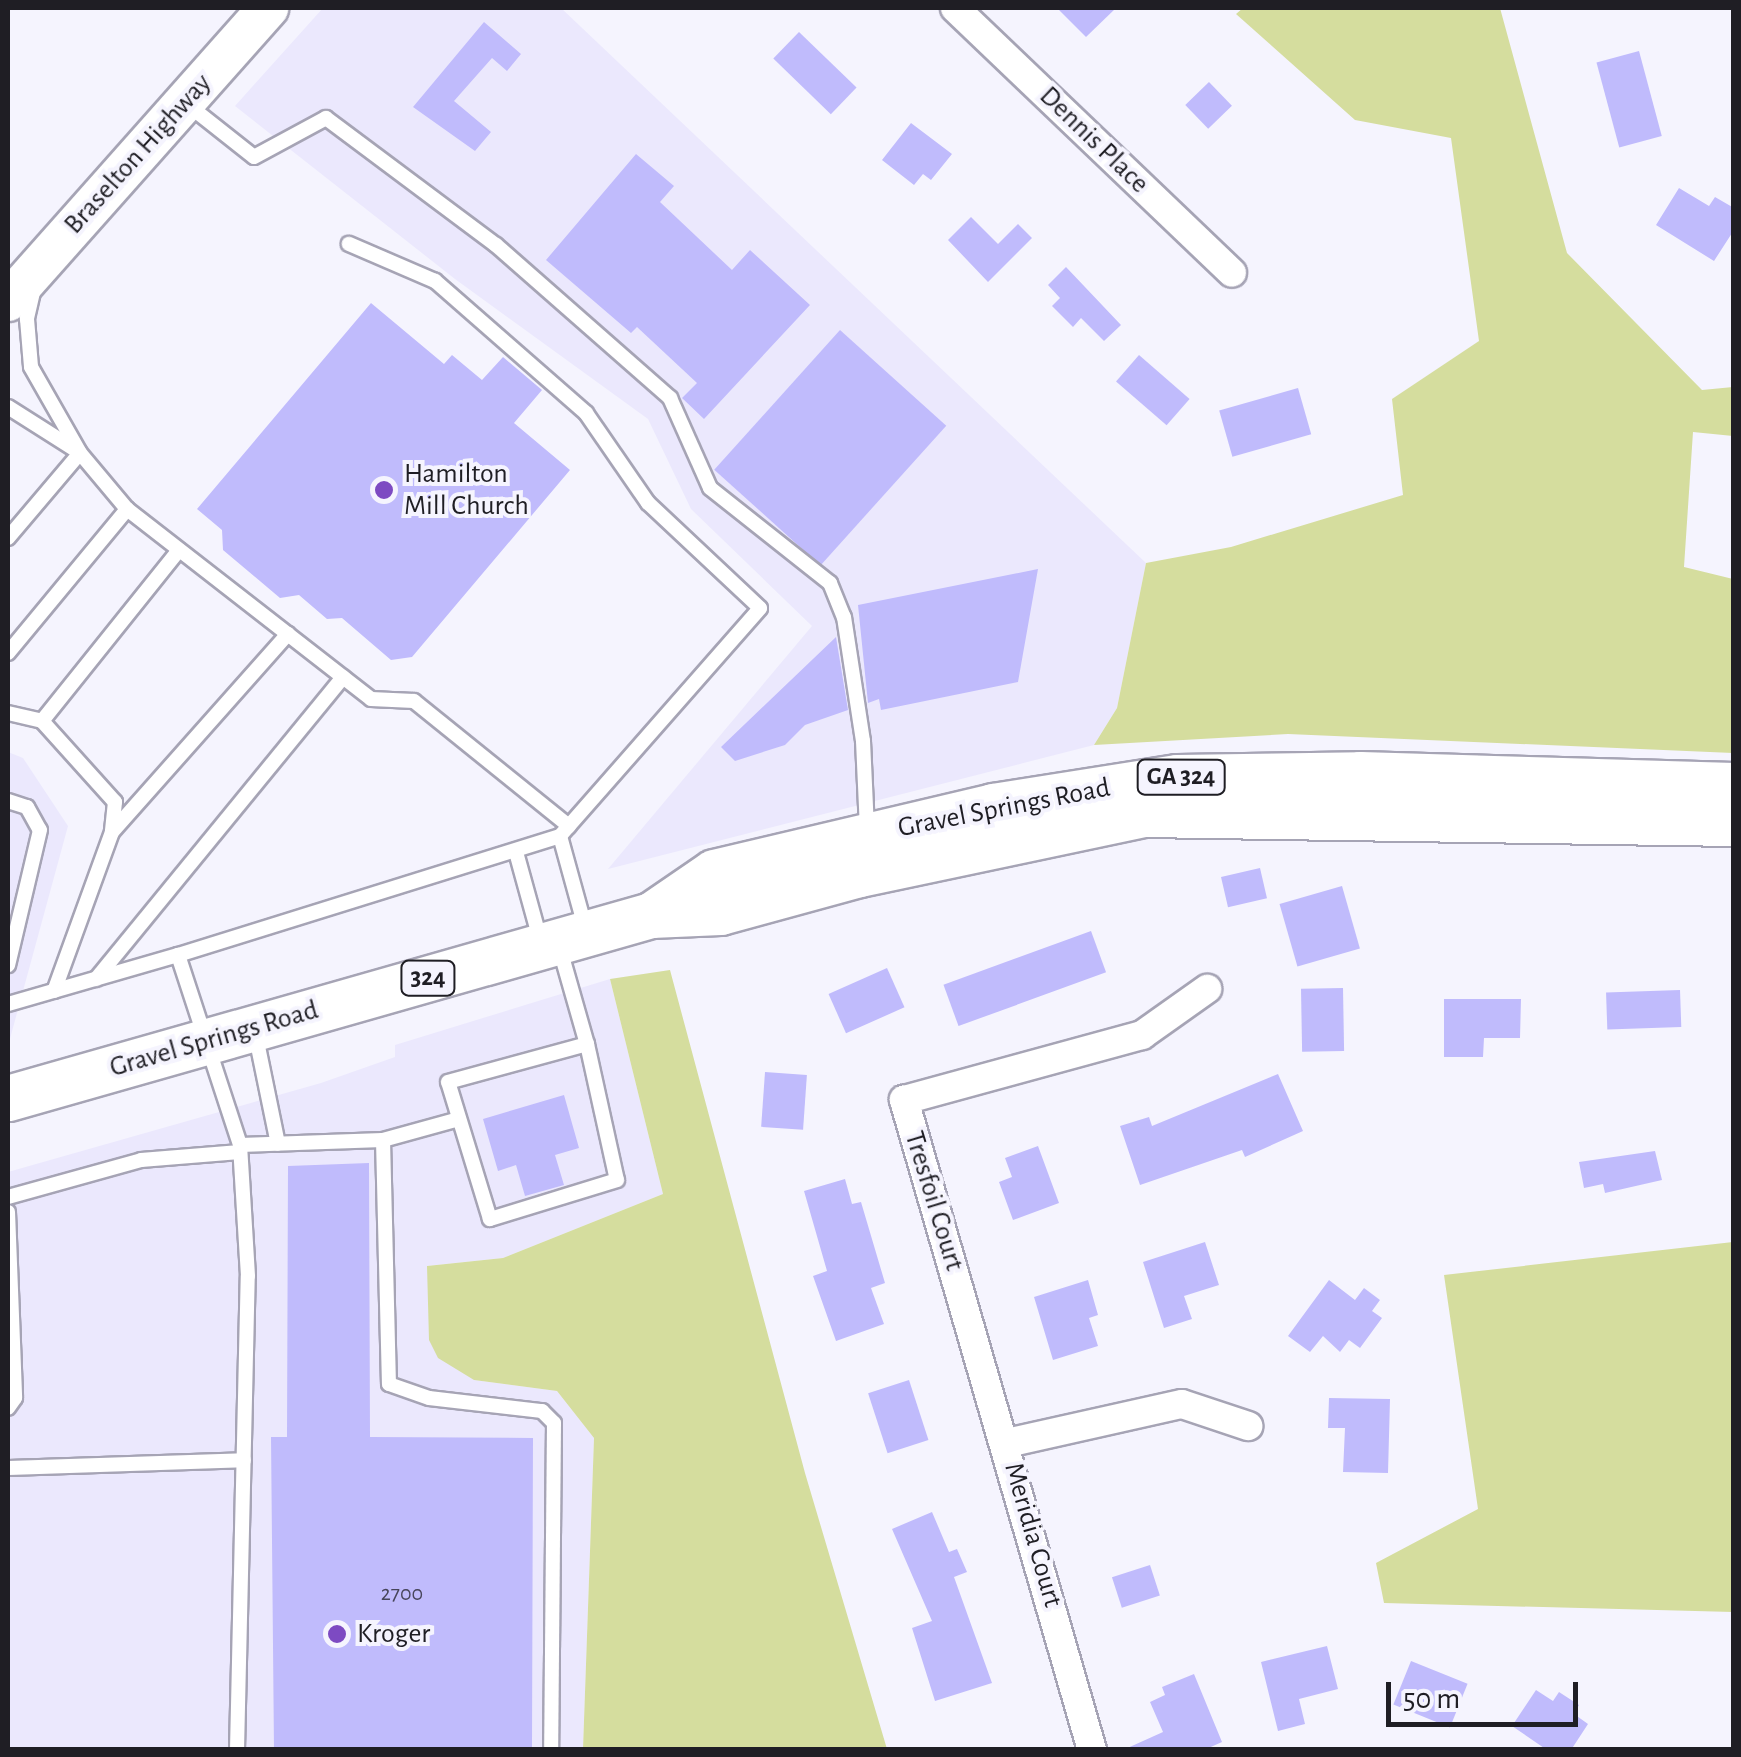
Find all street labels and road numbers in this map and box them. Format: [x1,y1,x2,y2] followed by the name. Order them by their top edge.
[57,67,219,241] street label: Braselton Highway
[1032,79,1156,201] street label: Dennis Place
[1136,757,1226,797] road number: GA 324
[895,771,1113,845] street label: Gravel Springs Road
[398,958,458,998] road number: 324
[106,993,322,1085] street label: Gravel Springs Road
[897,1127,971,1275] street label: Tresfoil Court
[996,1459,1070,1611] street label: Meridia Court

